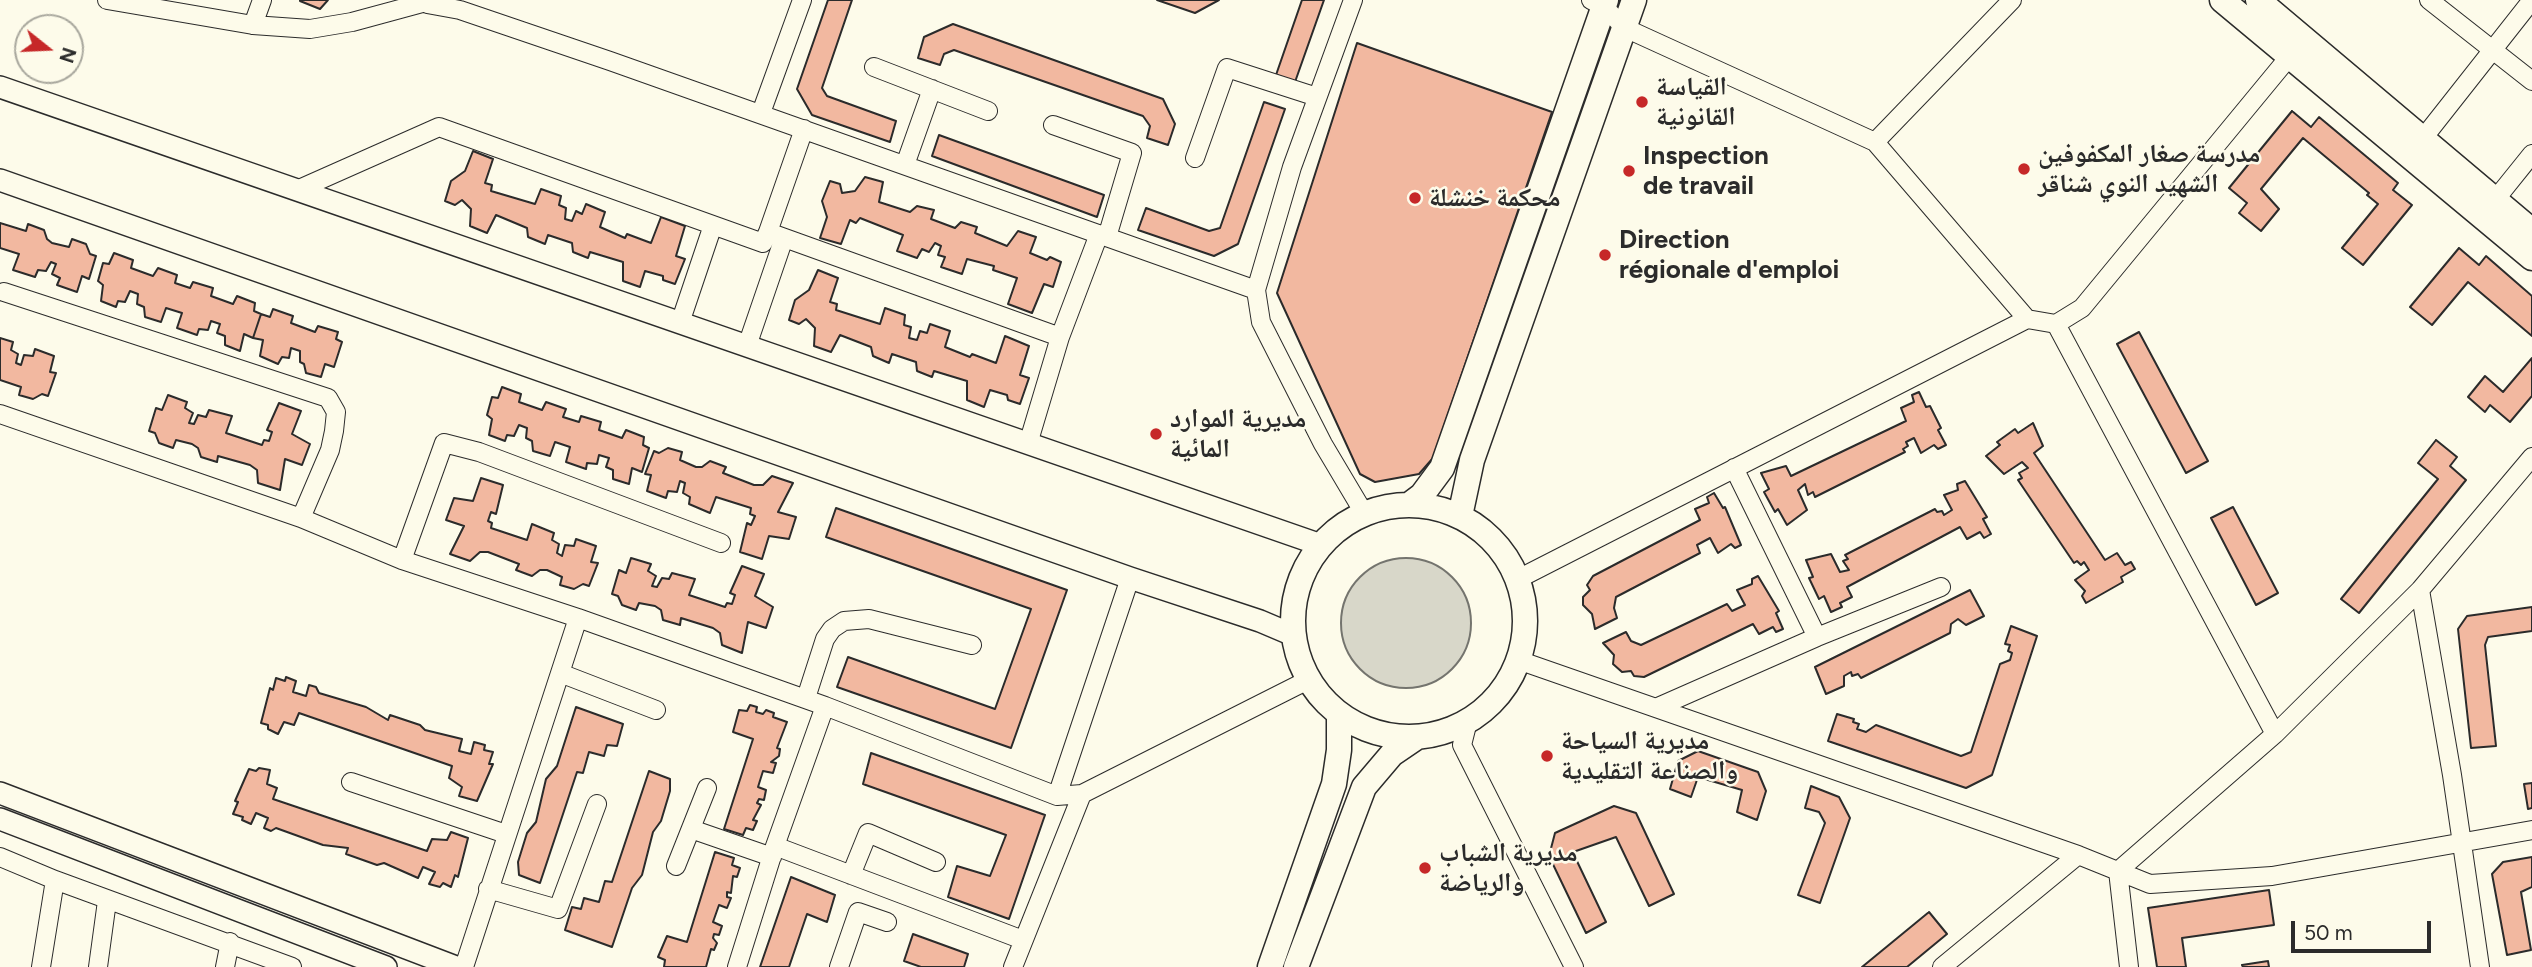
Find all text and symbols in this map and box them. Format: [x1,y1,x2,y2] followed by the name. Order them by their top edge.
[14,14,84,84] north arrow
[54,44,81,66] text: N
[1656,71,1736,132] place label: القياسة القانونية
[1634,94,1650,110] marker: القياسة القانونية
[2038,138,2260,200] place label: مدرسة صغار المكفوفين الشهيد النوي شناقر
[1643,140,1769,202] place label: Inspection de travail
[2016,161,2032,177] marker: مدرسة صغار المكفوفين الشهيد النوي شناقر
[1621,163,1637,179] marker: Inspection de travail
[1429,182,1561,214] place label: محكمة خنشلة
[1407,190,1423,206] marker: محكمة خنشلة
[1619,224,1839,286] place label: Direction régionale d'emploi
[1597,247,1613,263] marker: Direction régionale d'emploi
[1170,403,1306,464] place label: مديرية الموارد المائية
[1148,426,1164,442] marker: مديرية الموارد المائية
[1561,725,1738,786] place label: مديرية السياحة والصناعة التقليدية
[1539,748,1555,764] marker: مديرية السياحة والصناعة التقليدية
[1439,837,1578,898] place label: مديرية الشباب والرياضة
[1417,860,1433,876] marker: مديرية الشباب والرياضة
[2294,908,2434,952] scale bar
[2304,920,2353,945] text: 50 m

